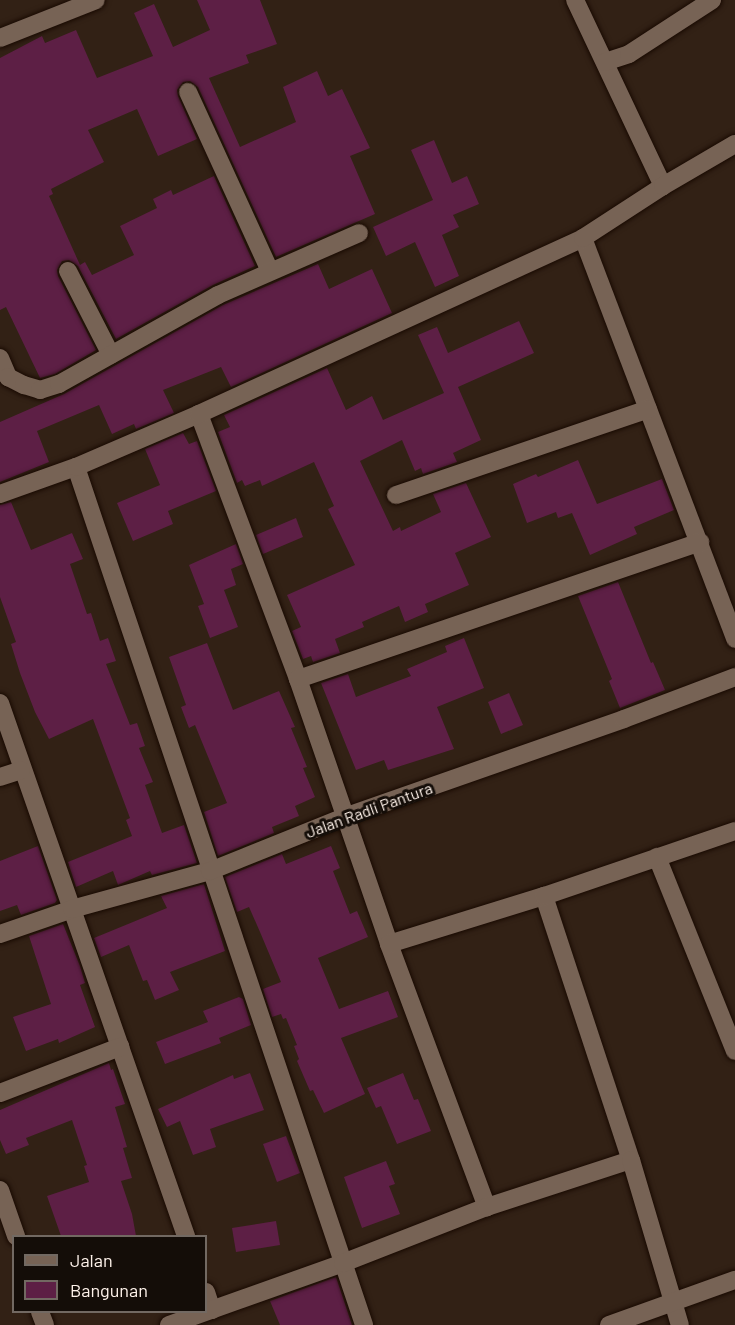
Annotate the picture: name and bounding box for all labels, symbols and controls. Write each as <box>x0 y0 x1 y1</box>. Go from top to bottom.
street label: Jalan Radli Pantura <box>303 778 435 842</box>
legend <box>12 1235 207 1313</box>
text: Jalan <box>70 1249 113 1271</box>
text: Bangunan <box>70 1279 148 1301</box>

